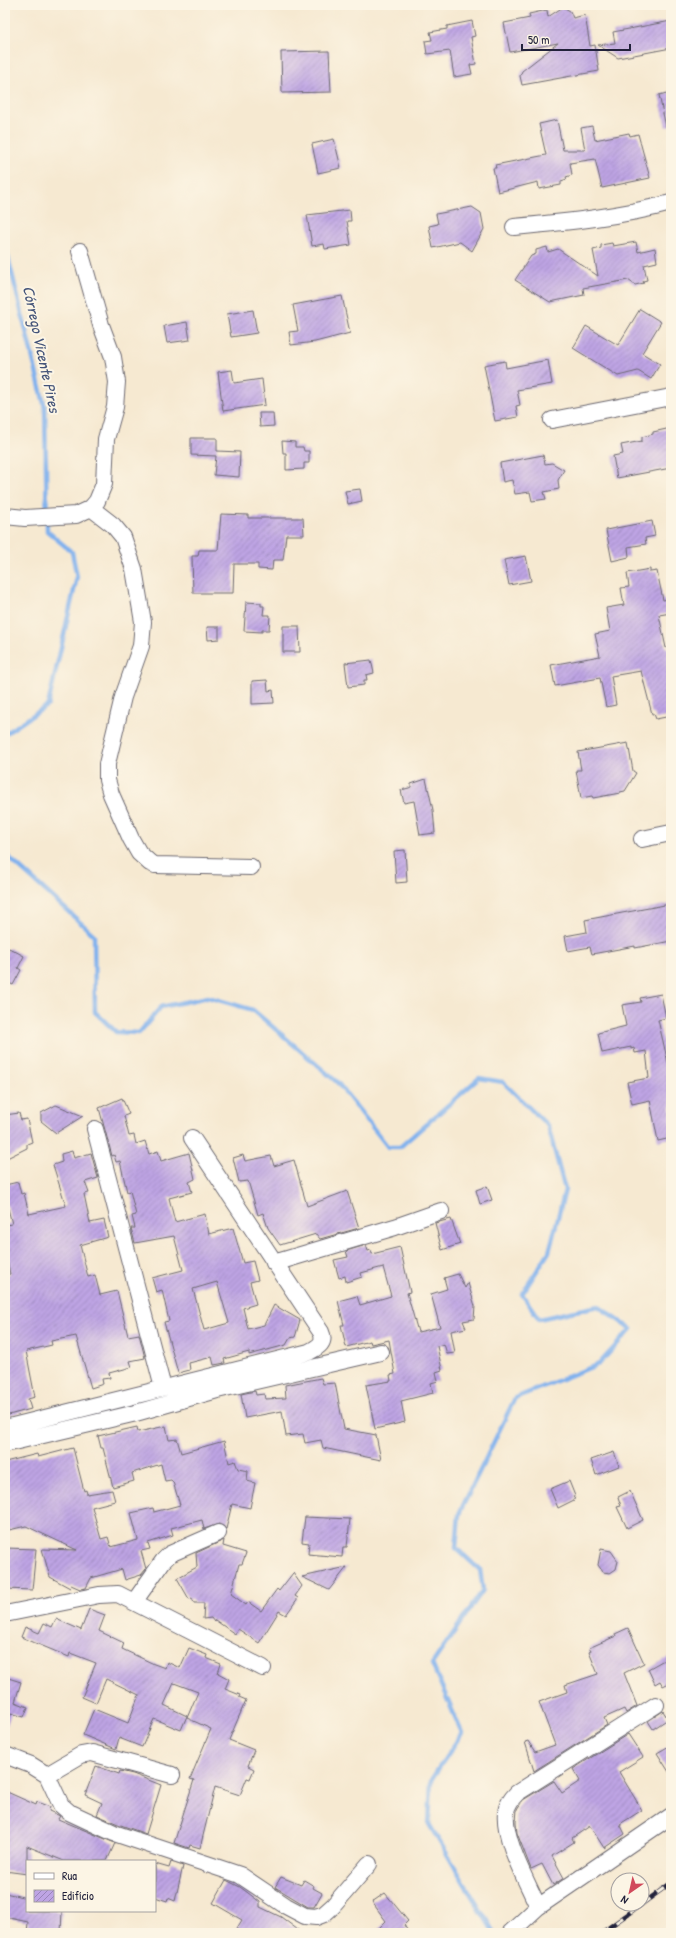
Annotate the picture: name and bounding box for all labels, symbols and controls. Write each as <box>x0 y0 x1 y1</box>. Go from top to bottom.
scale bar <box>522 26 630 52</box>
text: 50 m <box>528 31 549 48</box>
water label: Córrego Vicente Pires <box>18 284 67 416</box>
legend <box>26 1860 156 1912</box>
text: Rua <box>62 1867 77 1884</box>
north arrow <box>610 1872 650 1912</box>
text: Edifício <box>62 1887 94 1904</box>
text: N <box>618 1893 631 1908</box>

